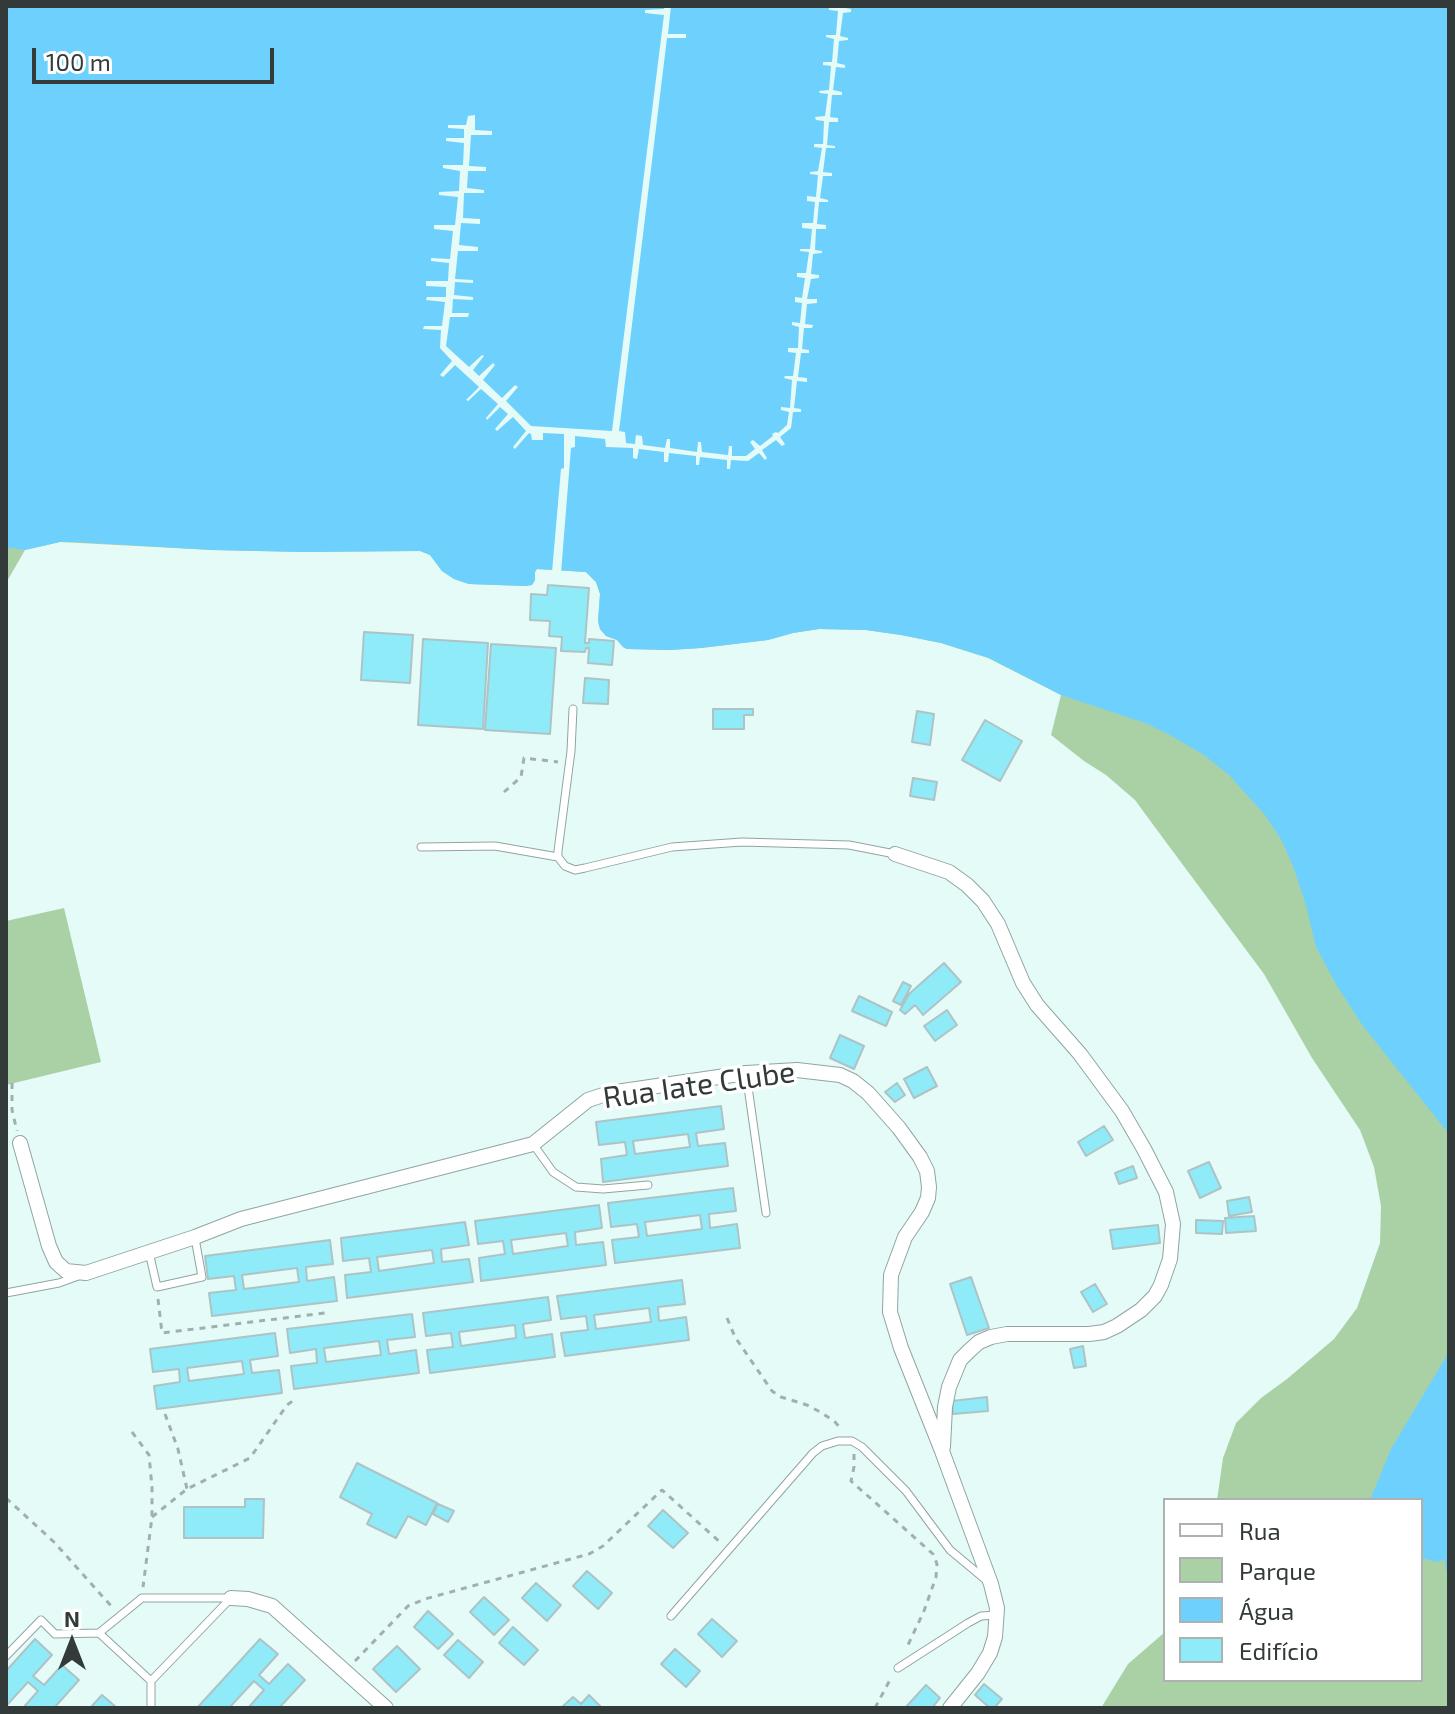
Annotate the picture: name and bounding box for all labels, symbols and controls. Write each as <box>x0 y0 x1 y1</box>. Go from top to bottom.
scale bar <box>36 32 278 82</box>
text: 100 m <box>46 47 111 76</box>
street label: Rua Iate Clube <box>601 1054 797 1116</box>
legend <box>1163 1498 1423 1682</box>
text: Rua <box>1239 1516 1281 1545</box>
text: Parque <box>1239 1556 1316 1585</box>
text: Água <box>1239 1596 1294 1625</box>
north arrow <box>32 1602 112 1682</box>
text: N <box>64 1605 80 1631</box>
text: Edifício <box>1239 1636 1319 1665</box>

